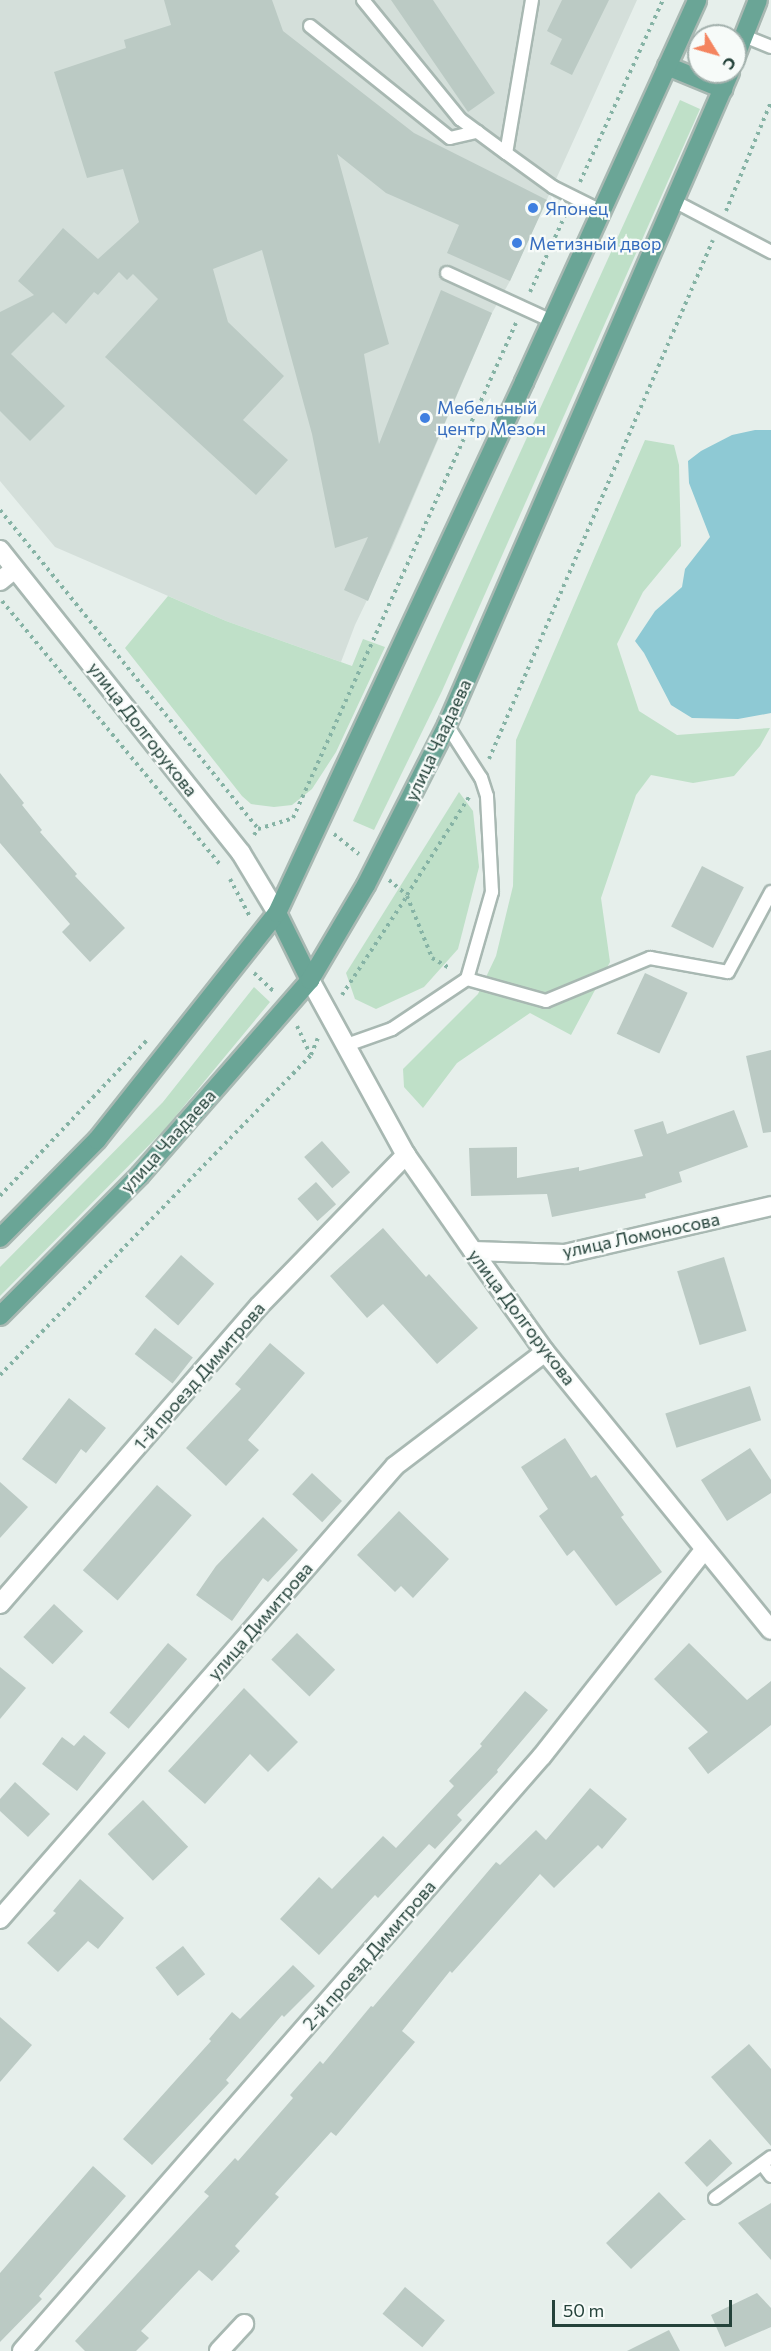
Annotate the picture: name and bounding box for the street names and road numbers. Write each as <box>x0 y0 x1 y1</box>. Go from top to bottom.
street label: улица Долгорукова <box>84 657 202 801</box>
street label: улица Чаадаева <box>400 676 476 804</box>
street label: улица Чаадаева <box>116 1085 220 1197</box>
street label: улица Ломоносова <box>561 1208 721 1262</box>
street label: улица Долгорукова <box>464 1245 580 1389</box>
street label: 1-й проезд Димитрова <box>129 1298 269 1454</box>
street label: улица Димитрова <box>203 1558 317 1684</box>
street label: 2-й проезд Димитрова <box>298 1876 440 2034</box>

